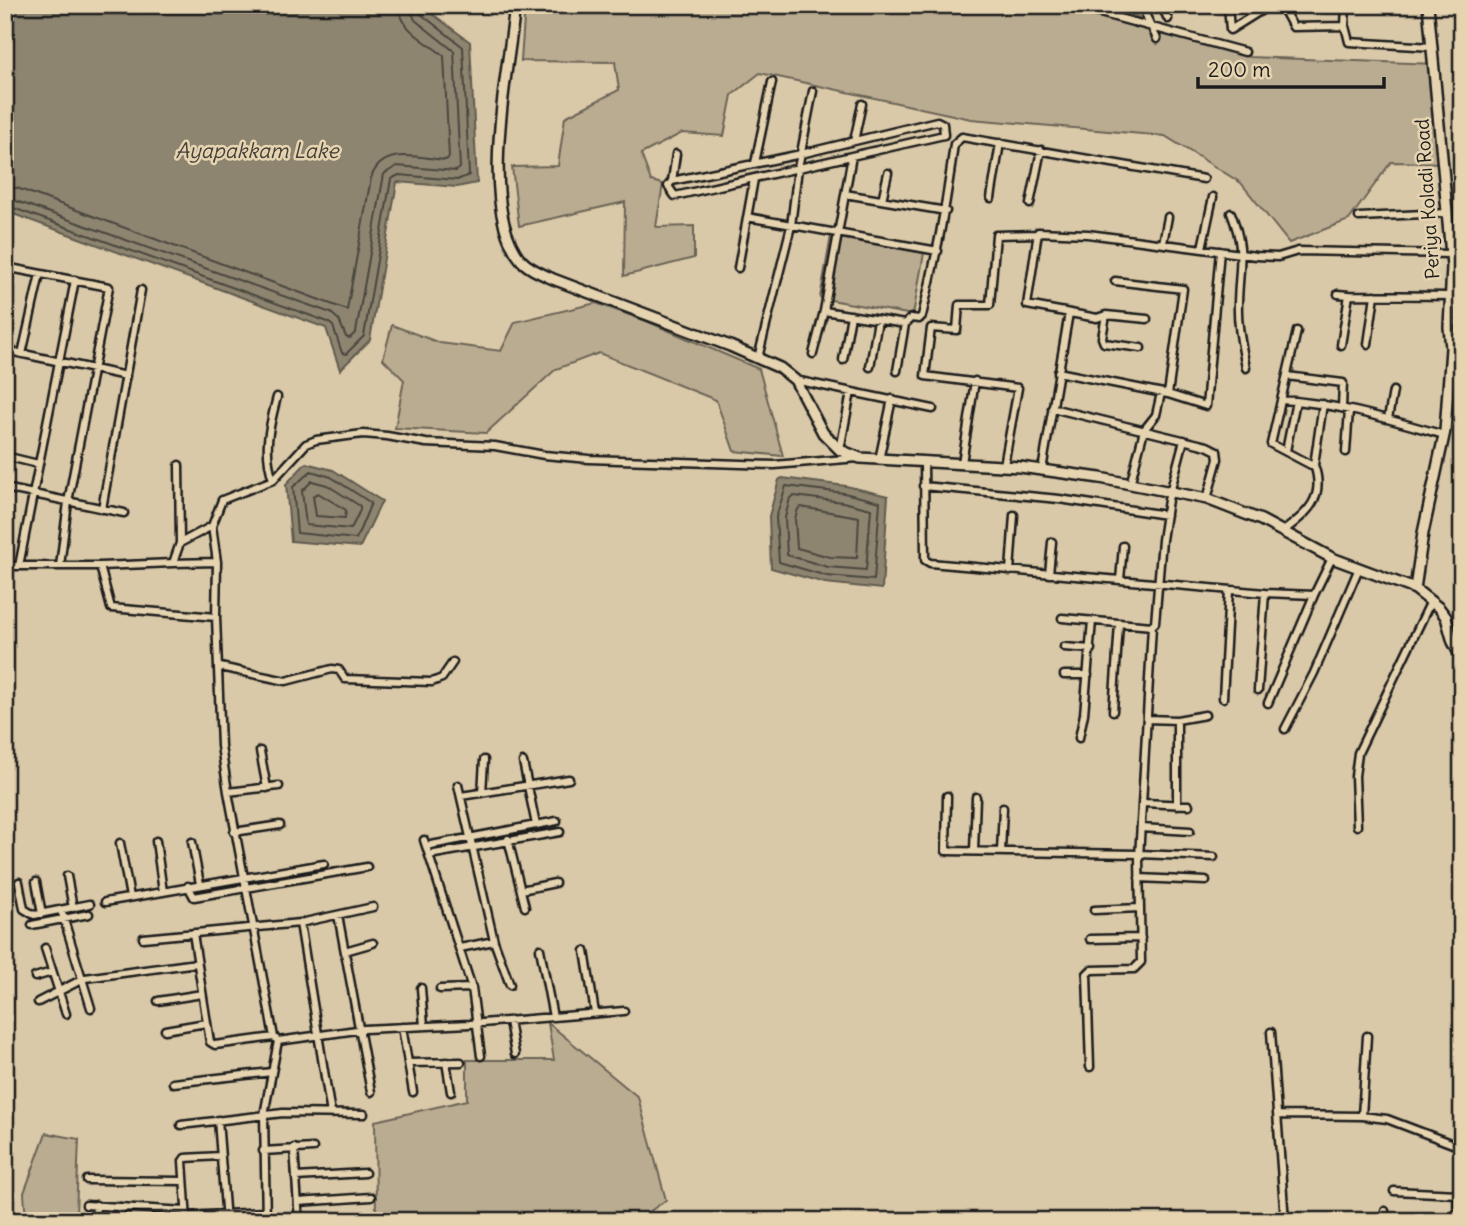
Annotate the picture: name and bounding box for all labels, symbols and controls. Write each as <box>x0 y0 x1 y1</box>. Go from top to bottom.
scale bar <box>1198 46 1383 90</box>
text: 200 m <box>1208 56 1271 83</box>
street label: Periya Koladi Road <box>1409 118 1445 280</box>
water label: Ayapakkam Lake <box>175 137 340 164</box>

